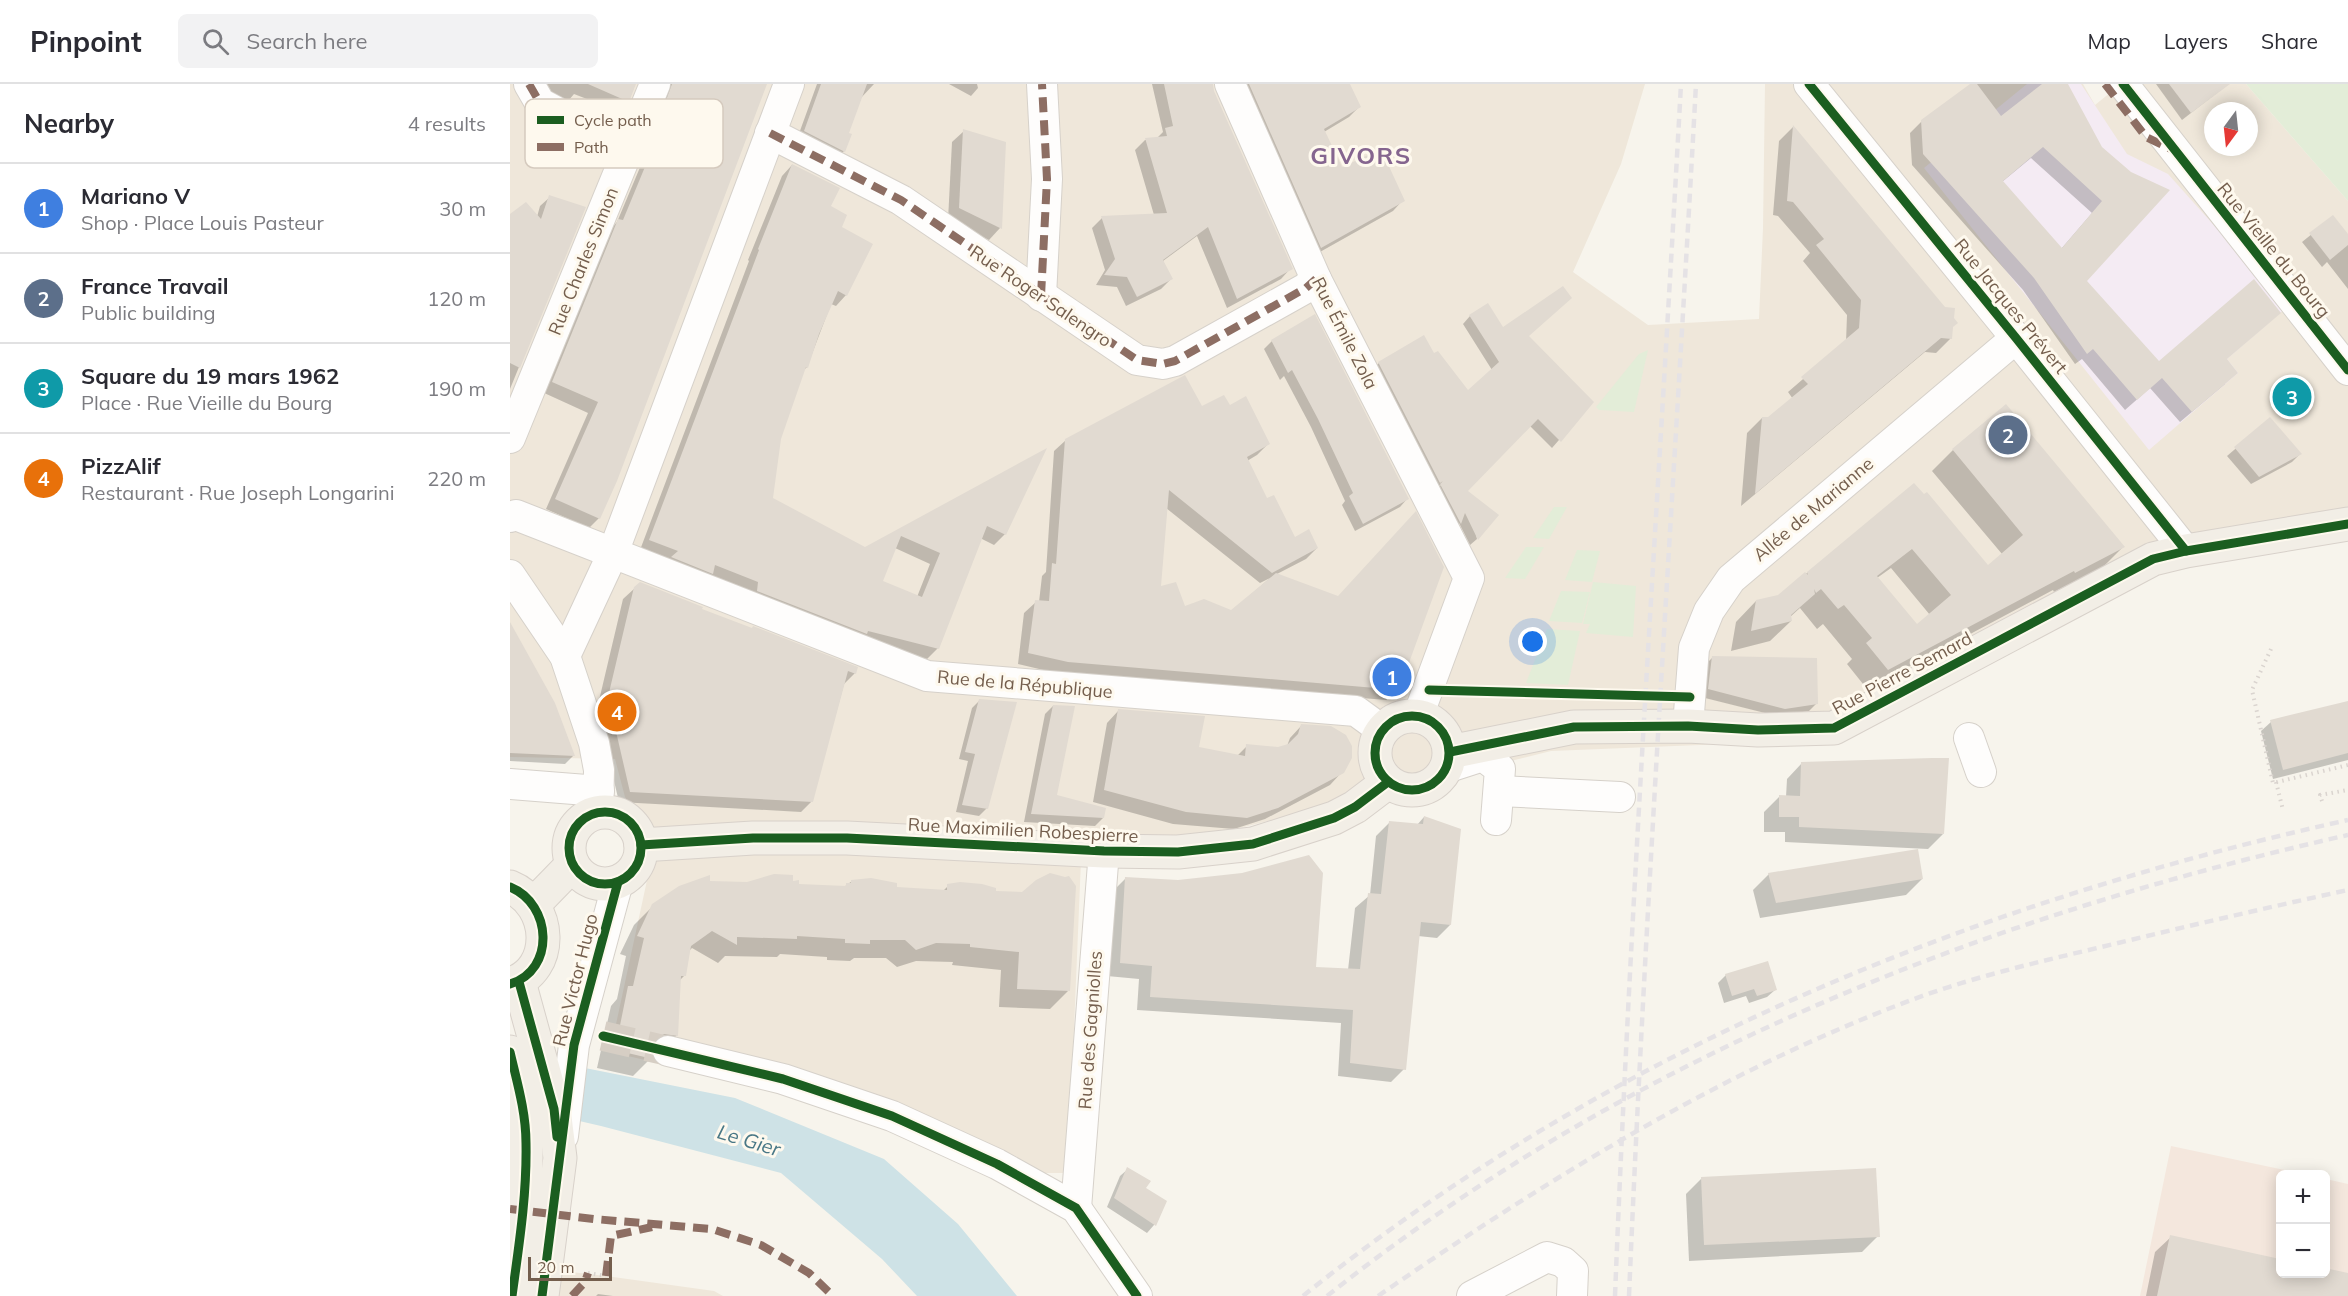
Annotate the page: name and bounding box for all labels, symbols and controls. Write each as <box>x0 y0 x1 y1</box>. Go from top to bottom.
search box <box>178 14 598 68</box>
text: Pinpoint <box>30 24 142 59</box>
icon: search <box>199 25 232 58</box>
text: Search here <box>247 27 368 55</box>
text: Map <box>2088 28 2131 54</box>
text: Layers <box>2164 28 2228 54</box>
text: Share <box>2261 28 2318 54</box>
legend <box>525 99 723 168</box>
north arrow <box>2204 102 2258 156</box>
text: Nearby <box>24 107 114 140</box>
text: Cycle path <box>574 110 652 130</box>
text: 4 results <box>408 111 486 136</box>
text: Path <box>574 137 609 157</box>
district label: GIVORS <box>1310 140 1412 170</box>
street label: Rue Vieille du Bourg <box>2212 178 2336 322</box>
text: Mariano V <box>81 182 190 210</box>
street label: Rue Charles Simon <box>543 184 623 338</box>
text: 1 <box>38 196 50 221</box>
text: 30 m <box>439 196 486 221</box>
text: Shop · Place Louis Pasteur <box>81 210 324 235</box>
street label: Rue Jacques Prévert <box>1949 234 2073 378</box>
street label: Rue Roger Salengro <box>966 240 1116 352</box>
text: France Travail <box>81 272 229 300</box>
street label: Rue Émile Zola <box>1307 273 1383 393</box>
text: 2 <box>38 286 50 311</box>
text: 120 m <box>427 286 486 311</box>
text: Public building <box>81 300 216 325</box>
text: Square du 19 mars 1962 <box>81 362 339 390</box>
pin: 3 <box>2272 374 2312 420</box>
text: 3 <box>38 376 50 401</box>
text: 190 m <box>427 376 486 401</box>
text: Place · Rue Vieille du Bourg <box>81 390 332 415</box>
pin: 2 <box>1988 412 2028 458</box>
text: PizzAlif <box>81 452 161 480</box>
street label: Allée de Marianne <box>1748 452 1878 566</box>
text: 4 <box>38 466 50 491</box>
text: 220 m <box>427 466 486 491</box>
text: Restaurant · Rue Joseph Longarini <box>81 480 395 505</box>
street label: Rue Pierre Semard <box>1828 626 1976 720</box>
your location <box>1518 627 1547 656</box>
pin: 1 <box>1372 654 1412 700</box>
street label: Rue de la République <box>936 665 1114 703</box>
pin: 4 <box>598 690 636 734</box>
street label: Rue Maximilien Robespierre <box>907 812 1139 848</box>
street label: Rue Victor Hugo <box>547 911 603 1049</box>
street label: Rue des Gagniolles <box>1073 950 1107 1110</box>
water label: Le Gier <box>715 1119 784 1162</box>
map controls <box>2276 1170 2330 1278</box>
button: + <box>2276 1170 2330 1224</box>
button: − <box>2276 1224 2330 1278</box>
scale bar <box>528 1254 612 1282</box>
text: 20 m <box>537 1257 574 1277</box>

